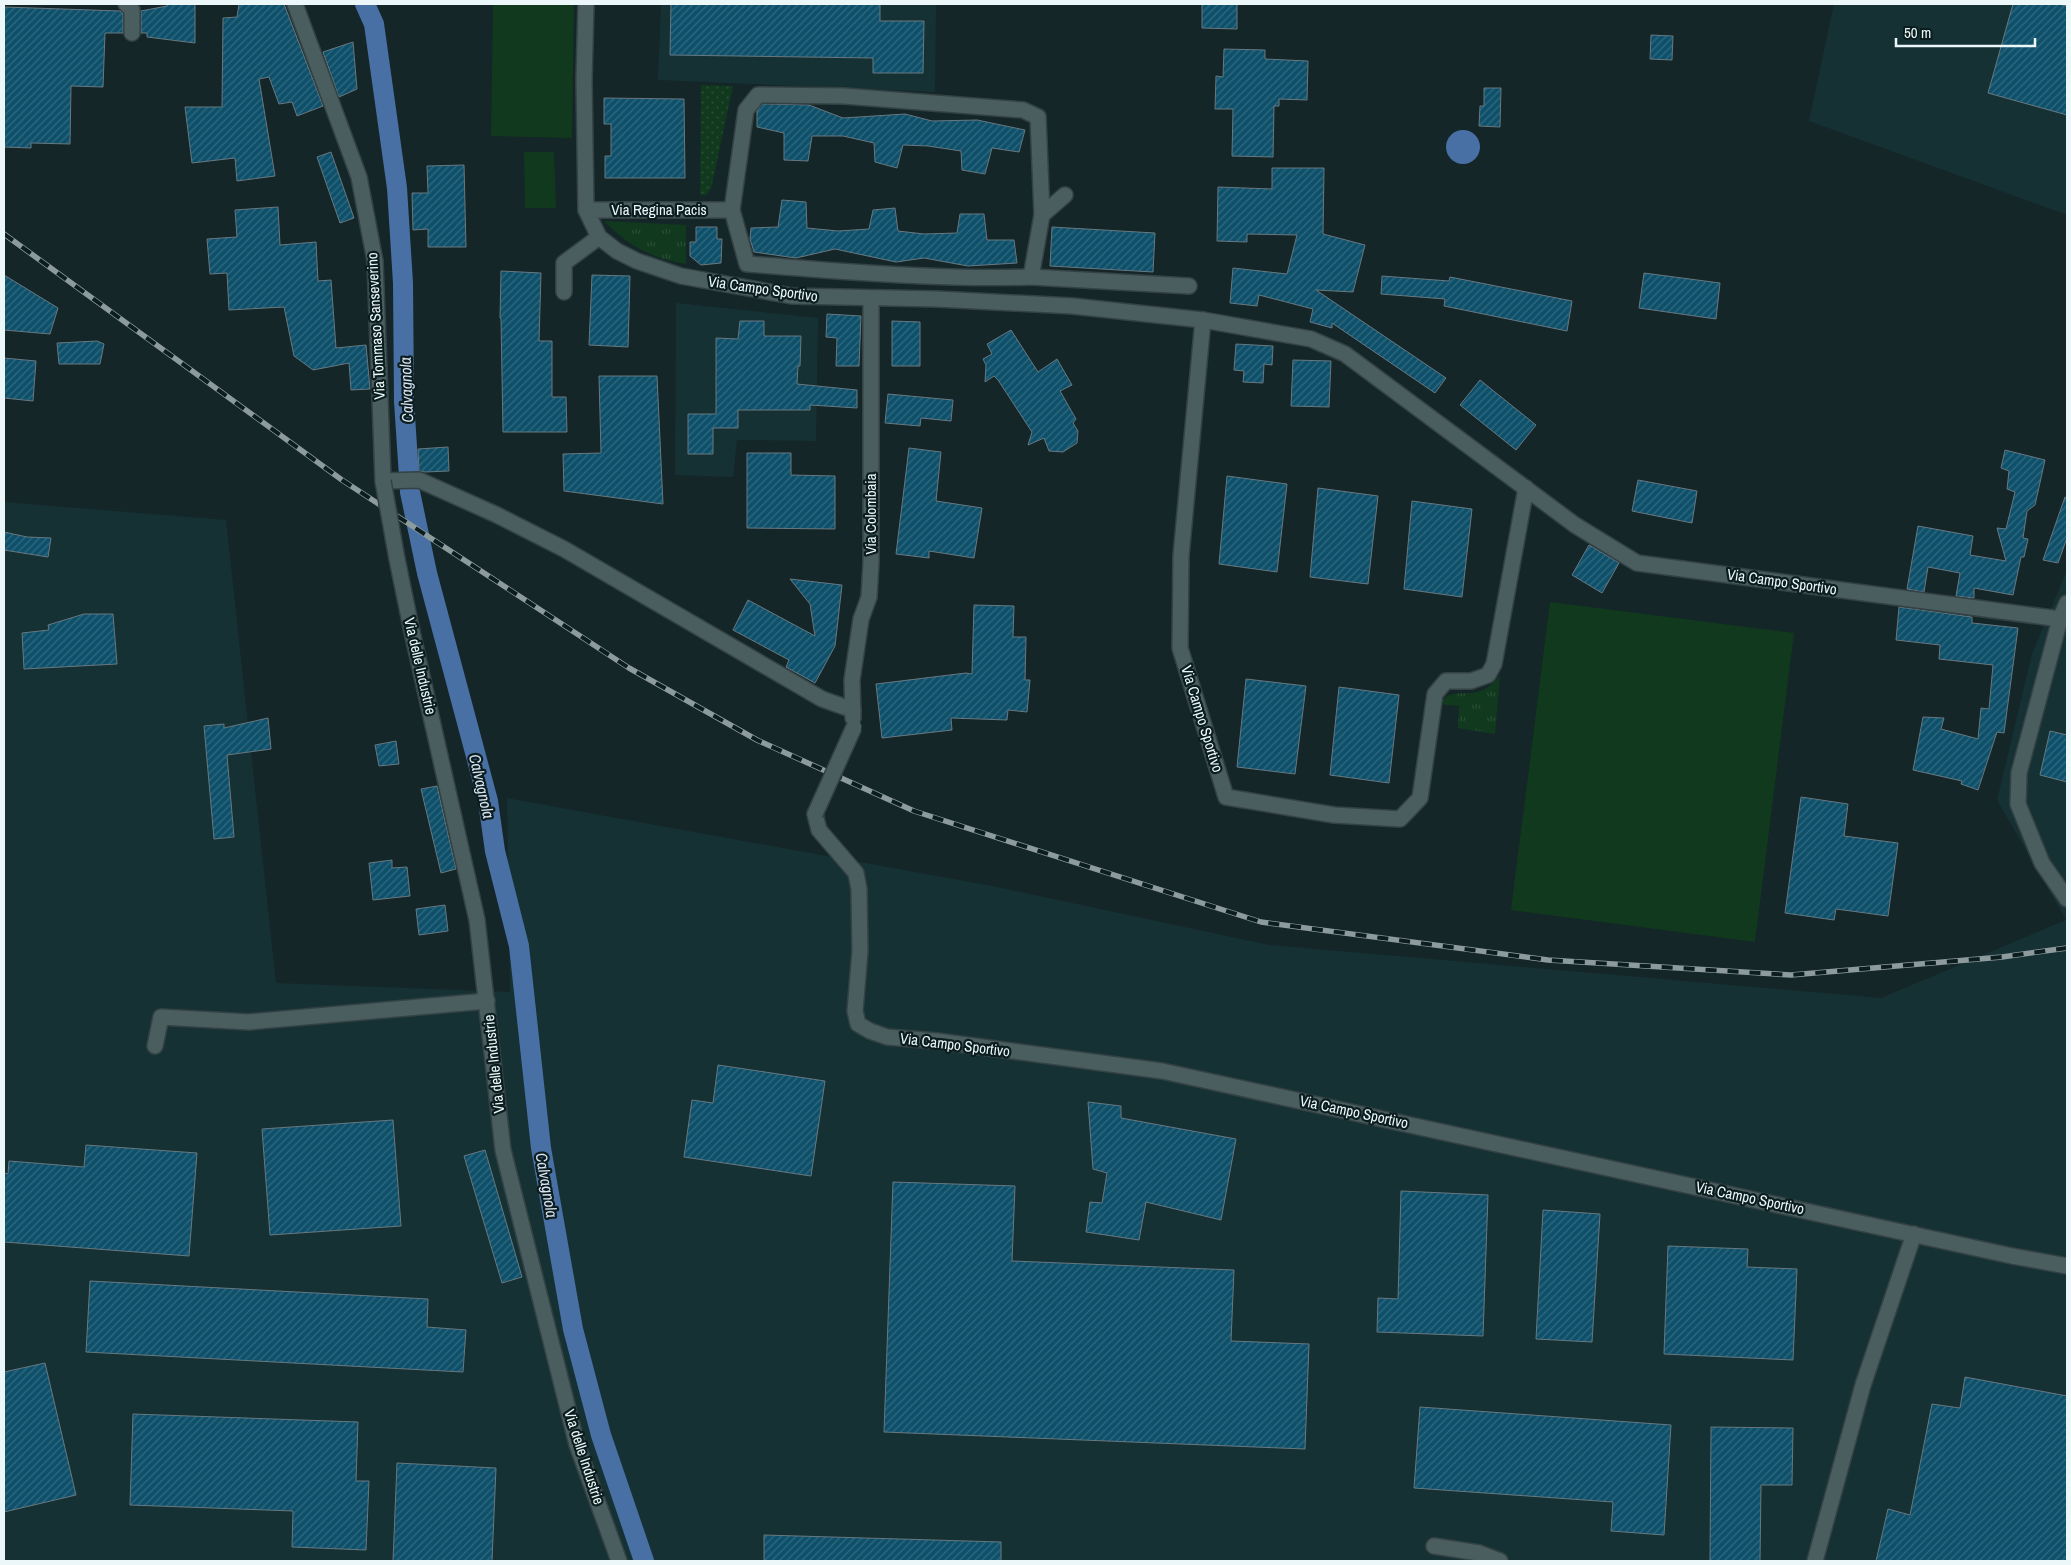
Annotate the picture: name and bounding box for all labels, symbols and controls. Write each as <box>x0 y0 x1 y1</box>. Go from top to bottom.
scale bar <box>1896 15 2035 47</box>
text: 50 m <box>1904 22 1931 43</box>
street label: Via Regina Pacis <box>611 199 707 220</box>
street label: Via Tommaso Sanseverino <box>361 252 390 400</box>
street label: Via Campo Sportivo <box>707 270 819 307</box>
water label: Calvagnola <box>394 357 418 423</box>
street label: Via Colombaia <box>860 473 881 555</box>
street label: Via Campo Sportivo <box>1726 563 1838 600</box>
street label: Via delle Industrie <box>399 615 442 717</box>
street label: Via Campo Sportivo <box>1176 663 1229 775</box>
water label: Calvagnola <box>464 752 500 820</box>
street label: Via delle Industrie <box>478 1014 509 1114</box>
street label: Via Campo Sportivo <box>899 1027 1011 1062</box>
street label: Via Campo Sportivo <box>1298 1090 1411 1133</box>
water label: Calvagnola <box>530 1151 564 1219</box>
street label: Via Campo Sportivo <box>1694 1176 1807 1219</box>
street label: Via delle Industrie <box>559 1407 610 1507</box>

